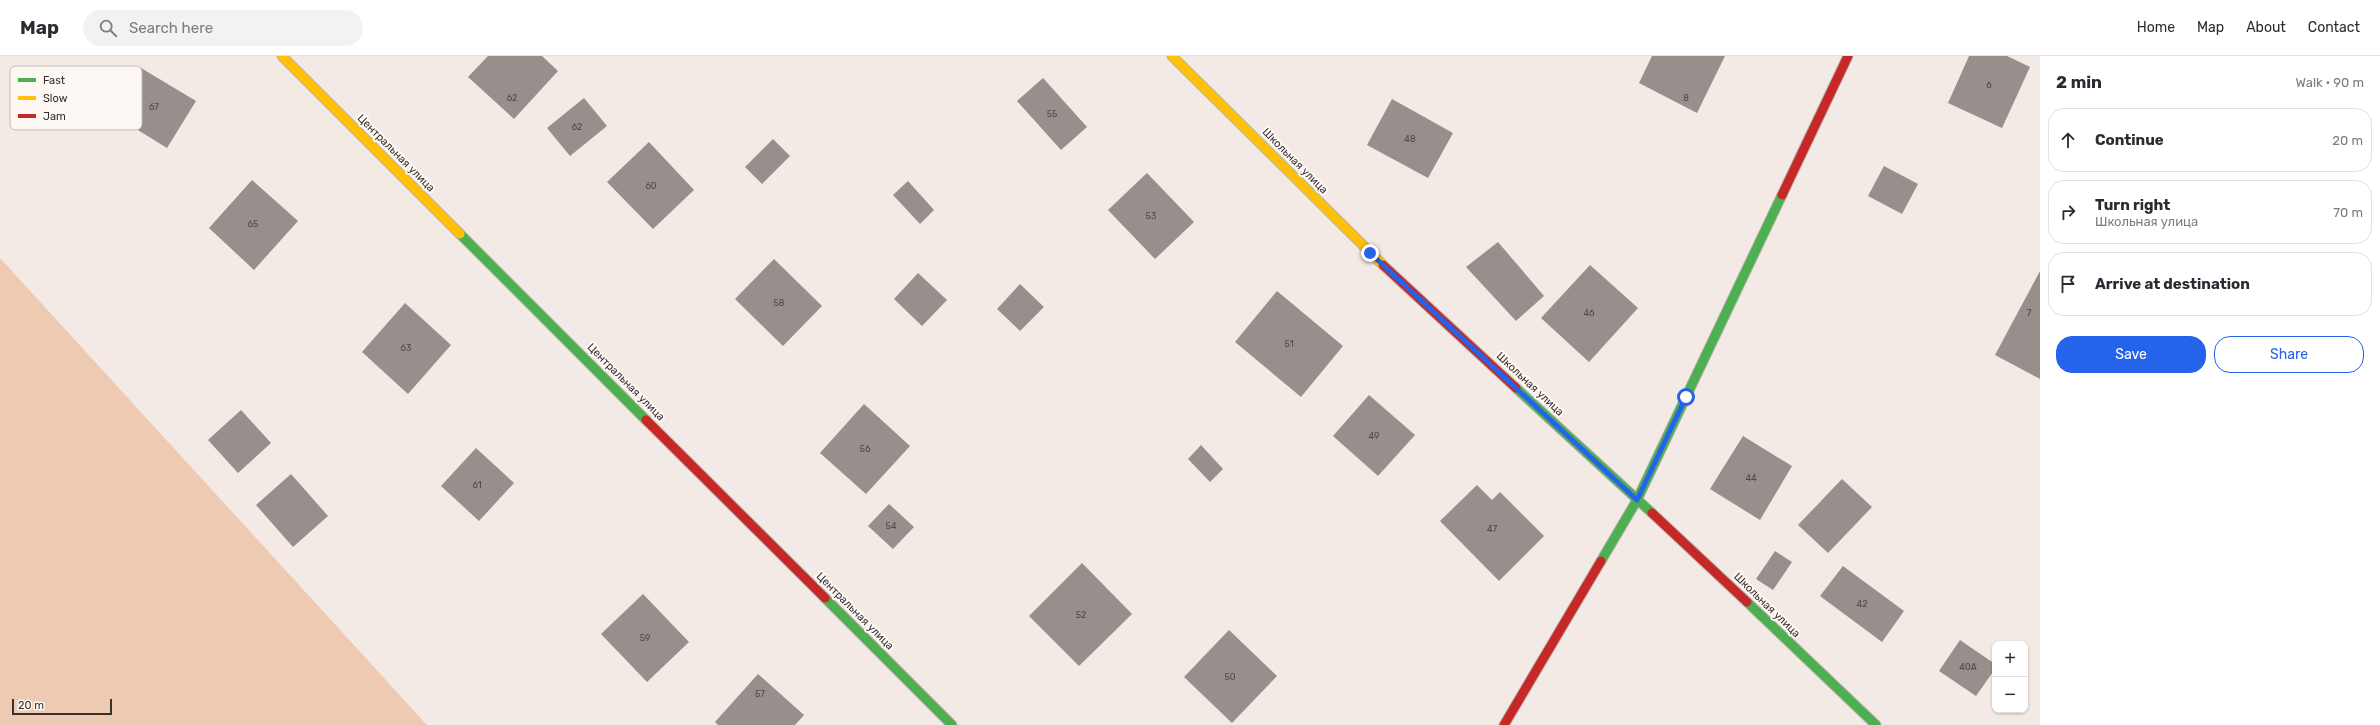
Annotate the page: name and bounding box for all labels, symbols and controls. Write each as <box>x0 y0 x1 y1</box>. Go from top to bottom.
search box <box>83 10 363 46</box>
text: Map <box>20 16 59 39</box>
icon: search <box>97 17 119 39</box>
text: Search here <box>129 19 213 37</box>
text: Home <box>2137 19 2175 36</box>
text: Map <box>2197 19 2224 36</box>
text: About <box>2246 19 2286 36</box>
text: Contact <box>2308 19 2360 36</box>
legend <box>10 66 142 130</box>
text: 2 min <box>2056 72 2102 92</box>
text: Fast <box>43 74 66 87</box>
text: Walk · 90 m <box>2296 75 2364 90</box>
house number: 6 <box>1986 80 1992 90</box>
text: Slow <box>43 92 68 105</box>
house number: 62 <box>507 93 517 103</box>
house number: 8 <box>1683 93 1689 103</box>
house number: 67 <box>149 102 159 112</box>
house number: 55 <box>1047 109 1057 119</box>
text: Jam <box>43 110 66 123</box>
street label: Центральная улица <box>355 112 437 194</box>
house number: 62 <box>572 122 582 132</box>
street label: Школьная улица <box>1260 126 1330 196</box>
icon: ahead <box>2057 129 2079 151</box>
text: Continue <box>2095 131 2164 149</box>
text: 20 m <box>2332 133 2363 148</box>
house number: 48 <box>1404 134 1416 144</box>
house number: 60 <box>645 181 657 191</box>
text: Turn right <box>2095 196 2170 214</box>
icon: right <box>2057 201 2079 223</box>
text: 70 m <box>2333 205 2363 220</box>
house number: 53 <box>1146 211 1156 221</box>
text: Школьная улица <box>2095 214 2198 229</box>
house number: 65 <box>248 219 258 229</box>
route end <box>1361 244 1379 262</box>
icon: arrive <box>2057 273 2079 295</box>
text: Arrive at destination <box>2095 275 2250 293</box>
house number: 58 <box>773 298 785 308</box>
house number: 46 <box>1583 308 1595 318</box>
house number: 7 <box>2027 308 2032 318</box>
button: Save <box>2056 336 2206 373</box>
button: Share <box>2214 336 2364 373</box>
house number: 51 <box>1284 339 1294 349</box>
street label: Центральная улица <box>585 341 667 423</box>
house number: 63 <box>401 343 411 353</box>
street label: Школьная улица <box>1494 349 1566 419</box>
route start <box>1677 388 1695 406</box>
house number: 49 <box>1369 431 1379 441</box>
house number: 56 <box>860 444 871 454</box>
house number: 44 <box>1745 473 1757 483</box>
house number: 61 <box>472 480 482 490</box>
house number: 54 <box>886 521 897 531</box>
house number: 47 <box>1487 524 1497 534</box>
street label: Центральная улица <box>814 570 896 652</box>
street label: Школьная улица <box>1731 570 1803 640</box>
house number: 42 <box>1857 599 1867 609</box>
house number: 52 <box>1076 610 1086 620</box>
house number: 59 <box>640 633 650 643</box>
map controls <box>1992 641 2028 713</box>
button: + <box>1992 641 2028 677</box>
house number: 40А <box>1959 662 1977 672</box>
house number: 50 <box>1224 672 1236 682</box>
button: − <box>1992 677 2028 713</box>
house number: 57 <box>755 689 765 699</box>
scale bar <box>12 697 112 716</box>
text: 20 m <box>18 699 44 712</box>

